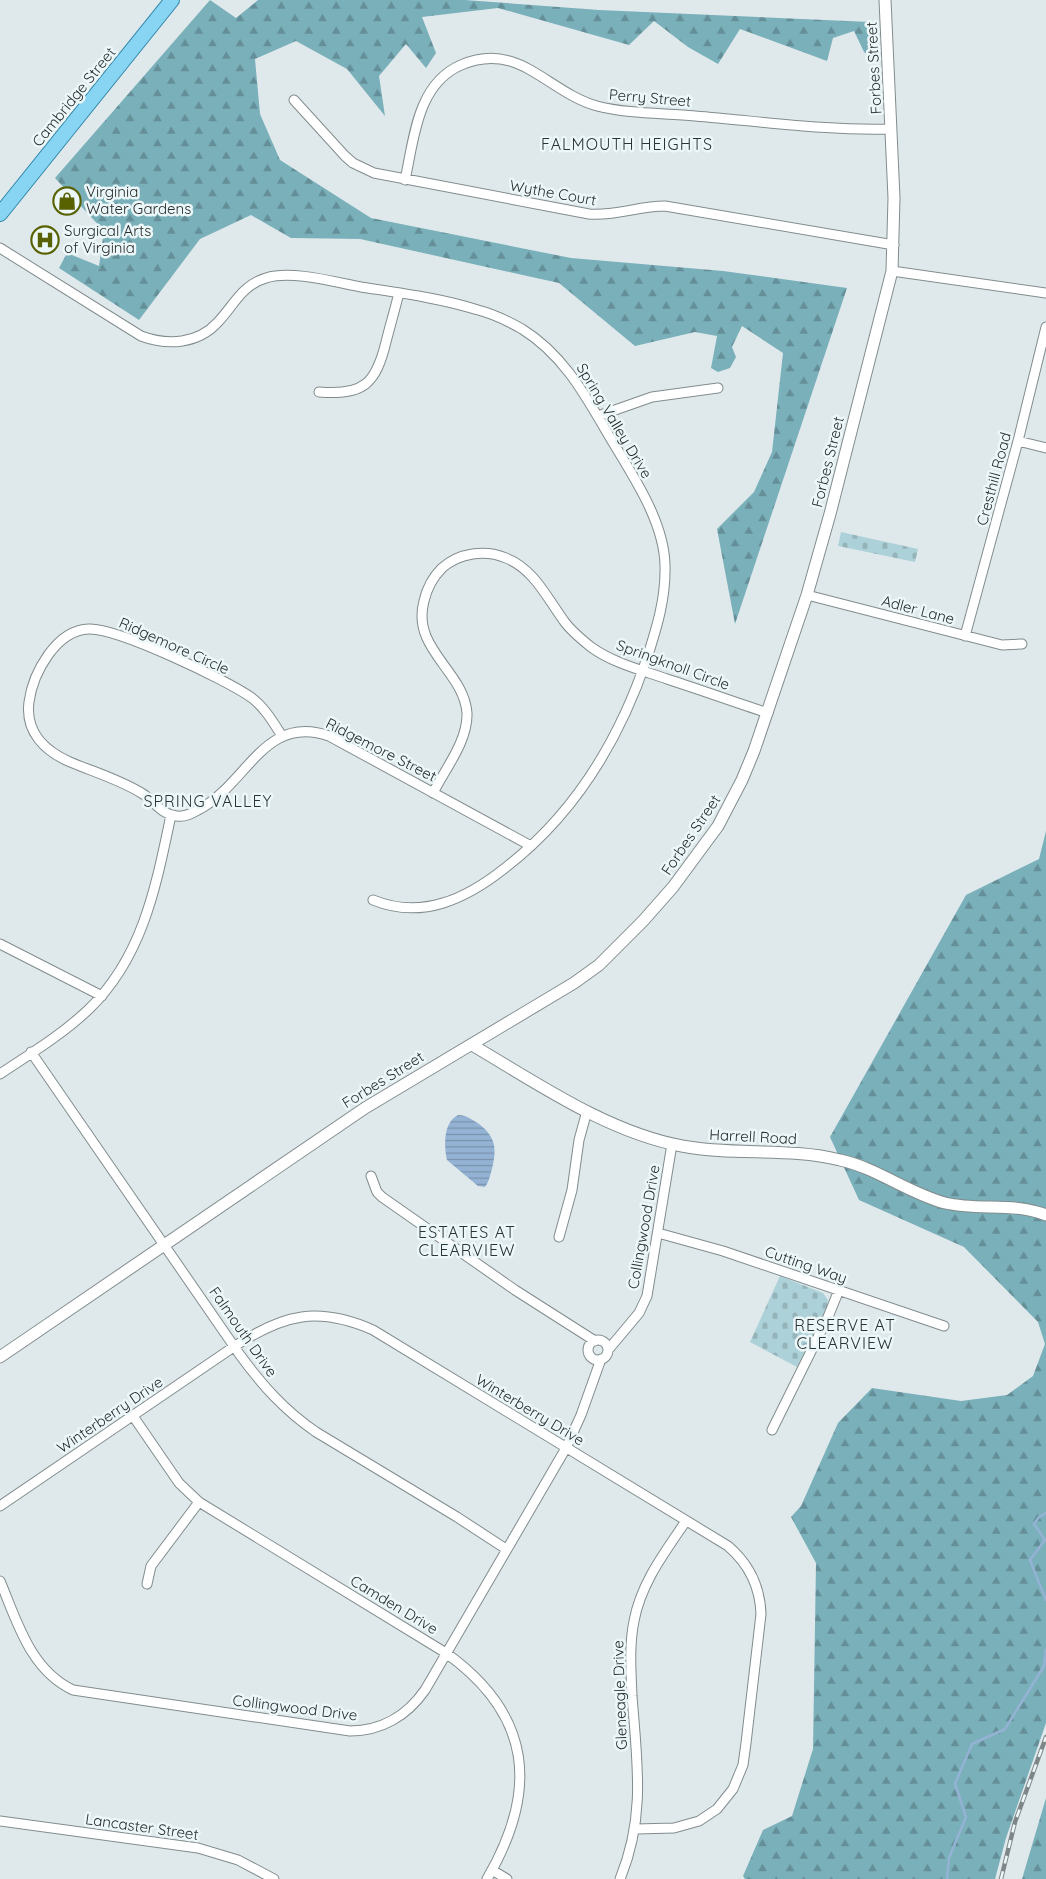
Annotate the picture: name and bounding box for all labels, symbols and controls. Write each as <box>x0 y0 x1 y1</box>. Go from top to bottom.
street label: Forbes Street <box>862 21 885 115</box>
street label: Cambridge Street <box>28 43 119 150</box>
street label: Perry Street <box>608 84 692 111</box>
district label: FALMOUTH HEIGHTS <box>541 134 713 154</box>
street label: Wythe Court <box>508 176 598 209</box>
place label: Virginia Water Gardens <box>86 182 191 218</box>
shop icon: Virginia Water Gardens <box>52 186 82 216</box>
place label: Surgical Arts of Virginia <box>64 221 151 257</box>
hospital icon: Surgical Arts of Virginia <box>30 225 60 255</box>
street label: Spring Valley Drive <box>572 360 656 482</box>
street label: Forbes Street <box>807 415 848 509</box>
street label: Cresthill Road <box>972 430 1015 528</box>
street label: Adler Lane <box>880 591 957 628</box>
street label: Ridgemore Circle <box>116 613 232 678</box>
street label: Springknoll Circle <box>614 635 732 694</box>
street label: Ridgemore Street <box>323 713 440 786</box>
district label: SPRING VALLEY <box>144 791 272 811</box>
street label: Forbes Street <box>657 791 724 878</box>
street label: Forbes Street <box>338 1047 427 1112</box>
street label: Harrell Road <box>709 1125 797 1148</box>
street label: Collingwood Drive <box>623 1163 664 1290</box>
district label: ESTATES AT CLEARVIEW <box>418 1222 516 1260</box>
street label: Cutting Way <box>763 1242 850 1287</box>
street label: Falmouth Drive <box>205 1283 282 1381</box>
district label: RESERVE AT CLEARVIEW <box>794 1315 896 1353</box>
street label: Winterberry Drive <box>472 1370 588 1450</box>
street label: Winterberry Drive <box>53 1372 166 1457</box>
street label: Camden Drive <box>347 1571 442 1638</box>
street label: Gleneagle Drive <box>608 1640 631 1750</box>
street label: Collingwood Drive <box>232 1690 359 1725</box>
street label: Lancaster Street <box>84 1809 200 1844</box>

